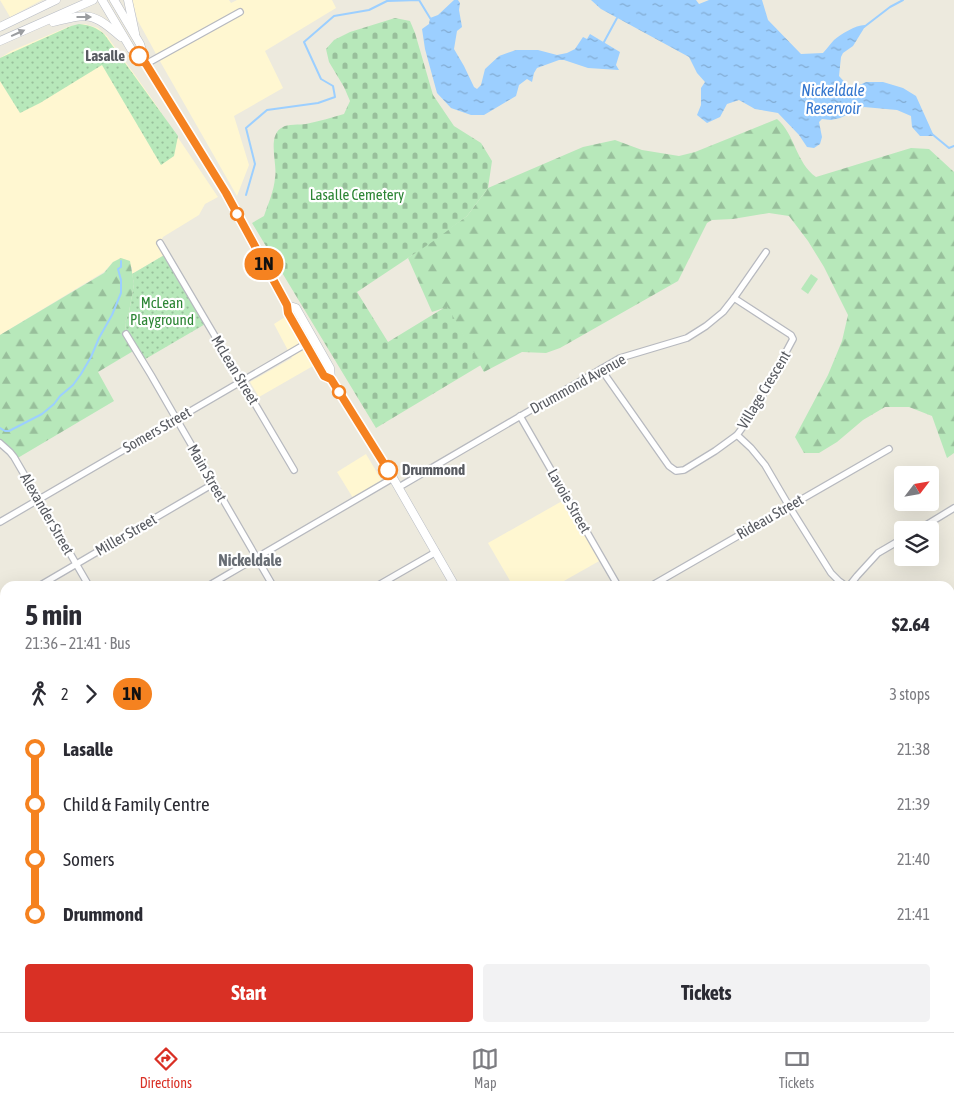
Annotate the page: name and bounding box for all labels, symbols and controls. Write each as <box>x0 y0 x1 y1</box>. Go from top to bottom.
one-way arrow <box>76 12 92 20</box>
one-way arrow <box>11 29 25 37</box>
marker: Lasalle <box>129 46 149 66</box>
place label: Lasalle <box>85 47 125 64</box>
water label: Nickeldale Reservoir <box>801 81 865 117</box>
park label: Lasalle Cemetery <box>310 186 404 203</box>
unlabelled marker <box>230 207 244 221</box>
line badge: 1N <box>242 248 286 280</box>
text: 1N <box>254 253 274 274</box>
park label: McLean Playground <box>130 294 194 328</box>
street label: McLean Street <box>208 332 263 407</box>
street label: Village Crescent <box>734 348 794 432</box>
street label: Drummond Avenue <box>527 350 629 417</box>
unlabelled marker <box>332 385 346 399</box>
street label: Somers Street <box>120 403 194 456</box>
street label: Main Street <box>184 441 230 504</box>
marker: Drummond <box>378 460 398 480</box>
place label: Drummond <box>402 461 465 478</box>
street label: Lavoie Street <box>544 466 595 536</box>
north arrow <box>894 466 939 511</box>
map controls <box>894 466 939 566</box>
street label: Alexander Street <box>17 470 78 558</box>
street label: Rideau Street <box>733 491 806 542</box>
street label: Miller Street <box>92 510 159 559</box>
button: layers <box>894 521 939 566</box>
district label: Nickeldale <box>218 551 282 569</box>
text: 5 min <box>25 599 82 631</box>
text: $2.64 <box>892 613 930 635</box>
text: 21:36 – 21:41 · Bus <box>25 634 130 652</box>
icon: walk <box>25 680 53 708</box>
icon: forward <box>77 680 105 708</box>
text: 1N <box>123 683 142 704</box>
text: 2 <box>61 685 69 703</box>
text: 3 stops <box>889 685 930 703</box>
text: Lasalle <box>63 738 113 760</box>
text: 21:38 <box>897 740 930 758</box>
text: Child & Family Centre <box>63 793 210 815</box>
text: 21:39 <box>897 795 930 813</box>
text: Somers <box>63 848 115 870</box>
text: 21:40 <box>897 850 930 868</box>
text: Drummond <box>63 903 143 925</box>
text: 21:41 <box>897 905 930 923</box>
button: Start <box>25 964 473 1022</box>
button: Tickets <box>483 964 930 1022</box>
tab: Directions <box>140 1045 192 1091</box>
tab: Map <box>471 1045 499 1091</box>
tab: Tickets <box>779 1045 814 1091</box>

